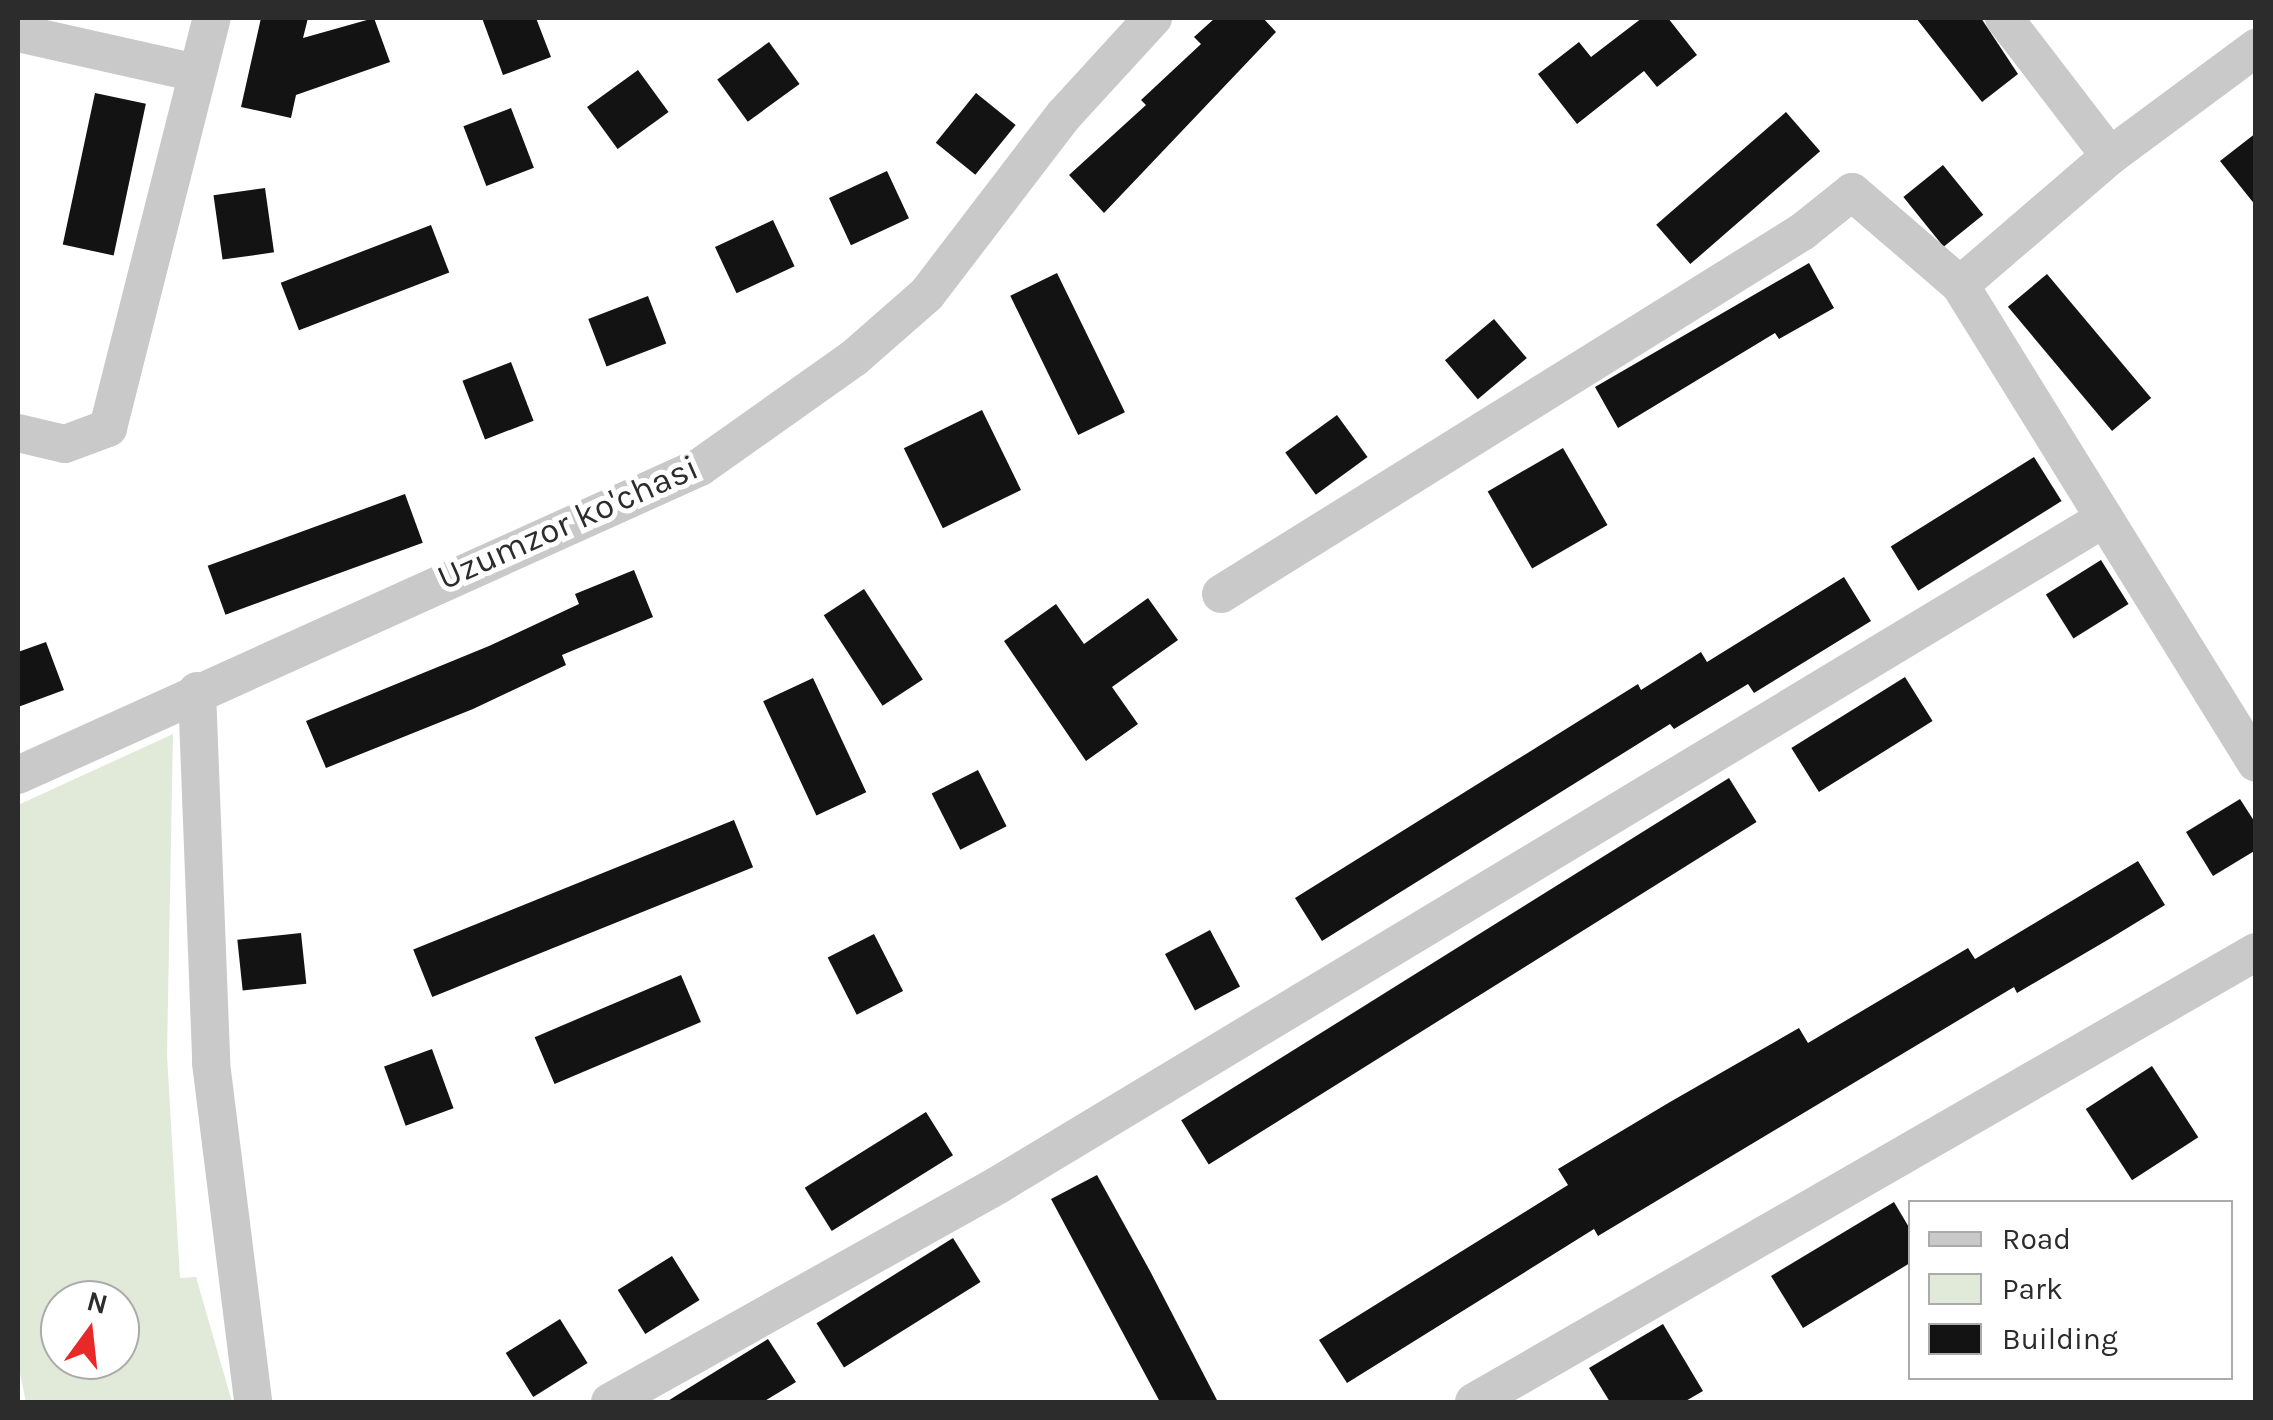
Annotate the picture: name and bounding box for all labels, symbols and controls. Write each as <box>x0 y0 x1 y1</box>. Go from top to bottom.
street label: Uzumzor ko'chasi <box>431 447 705 599</box>
legend <box>1908 1200 2233 1380</box>
text: Road <box>2002 1221 2071 1257</box>
text: Park <box>2002 1271 2063 1307</box>
north arrow <box>40 1280 140 1380</box>
text: N <box>83 1284 111 1321</box>
text: Building <box>2002 1321 2118 1357</box>

